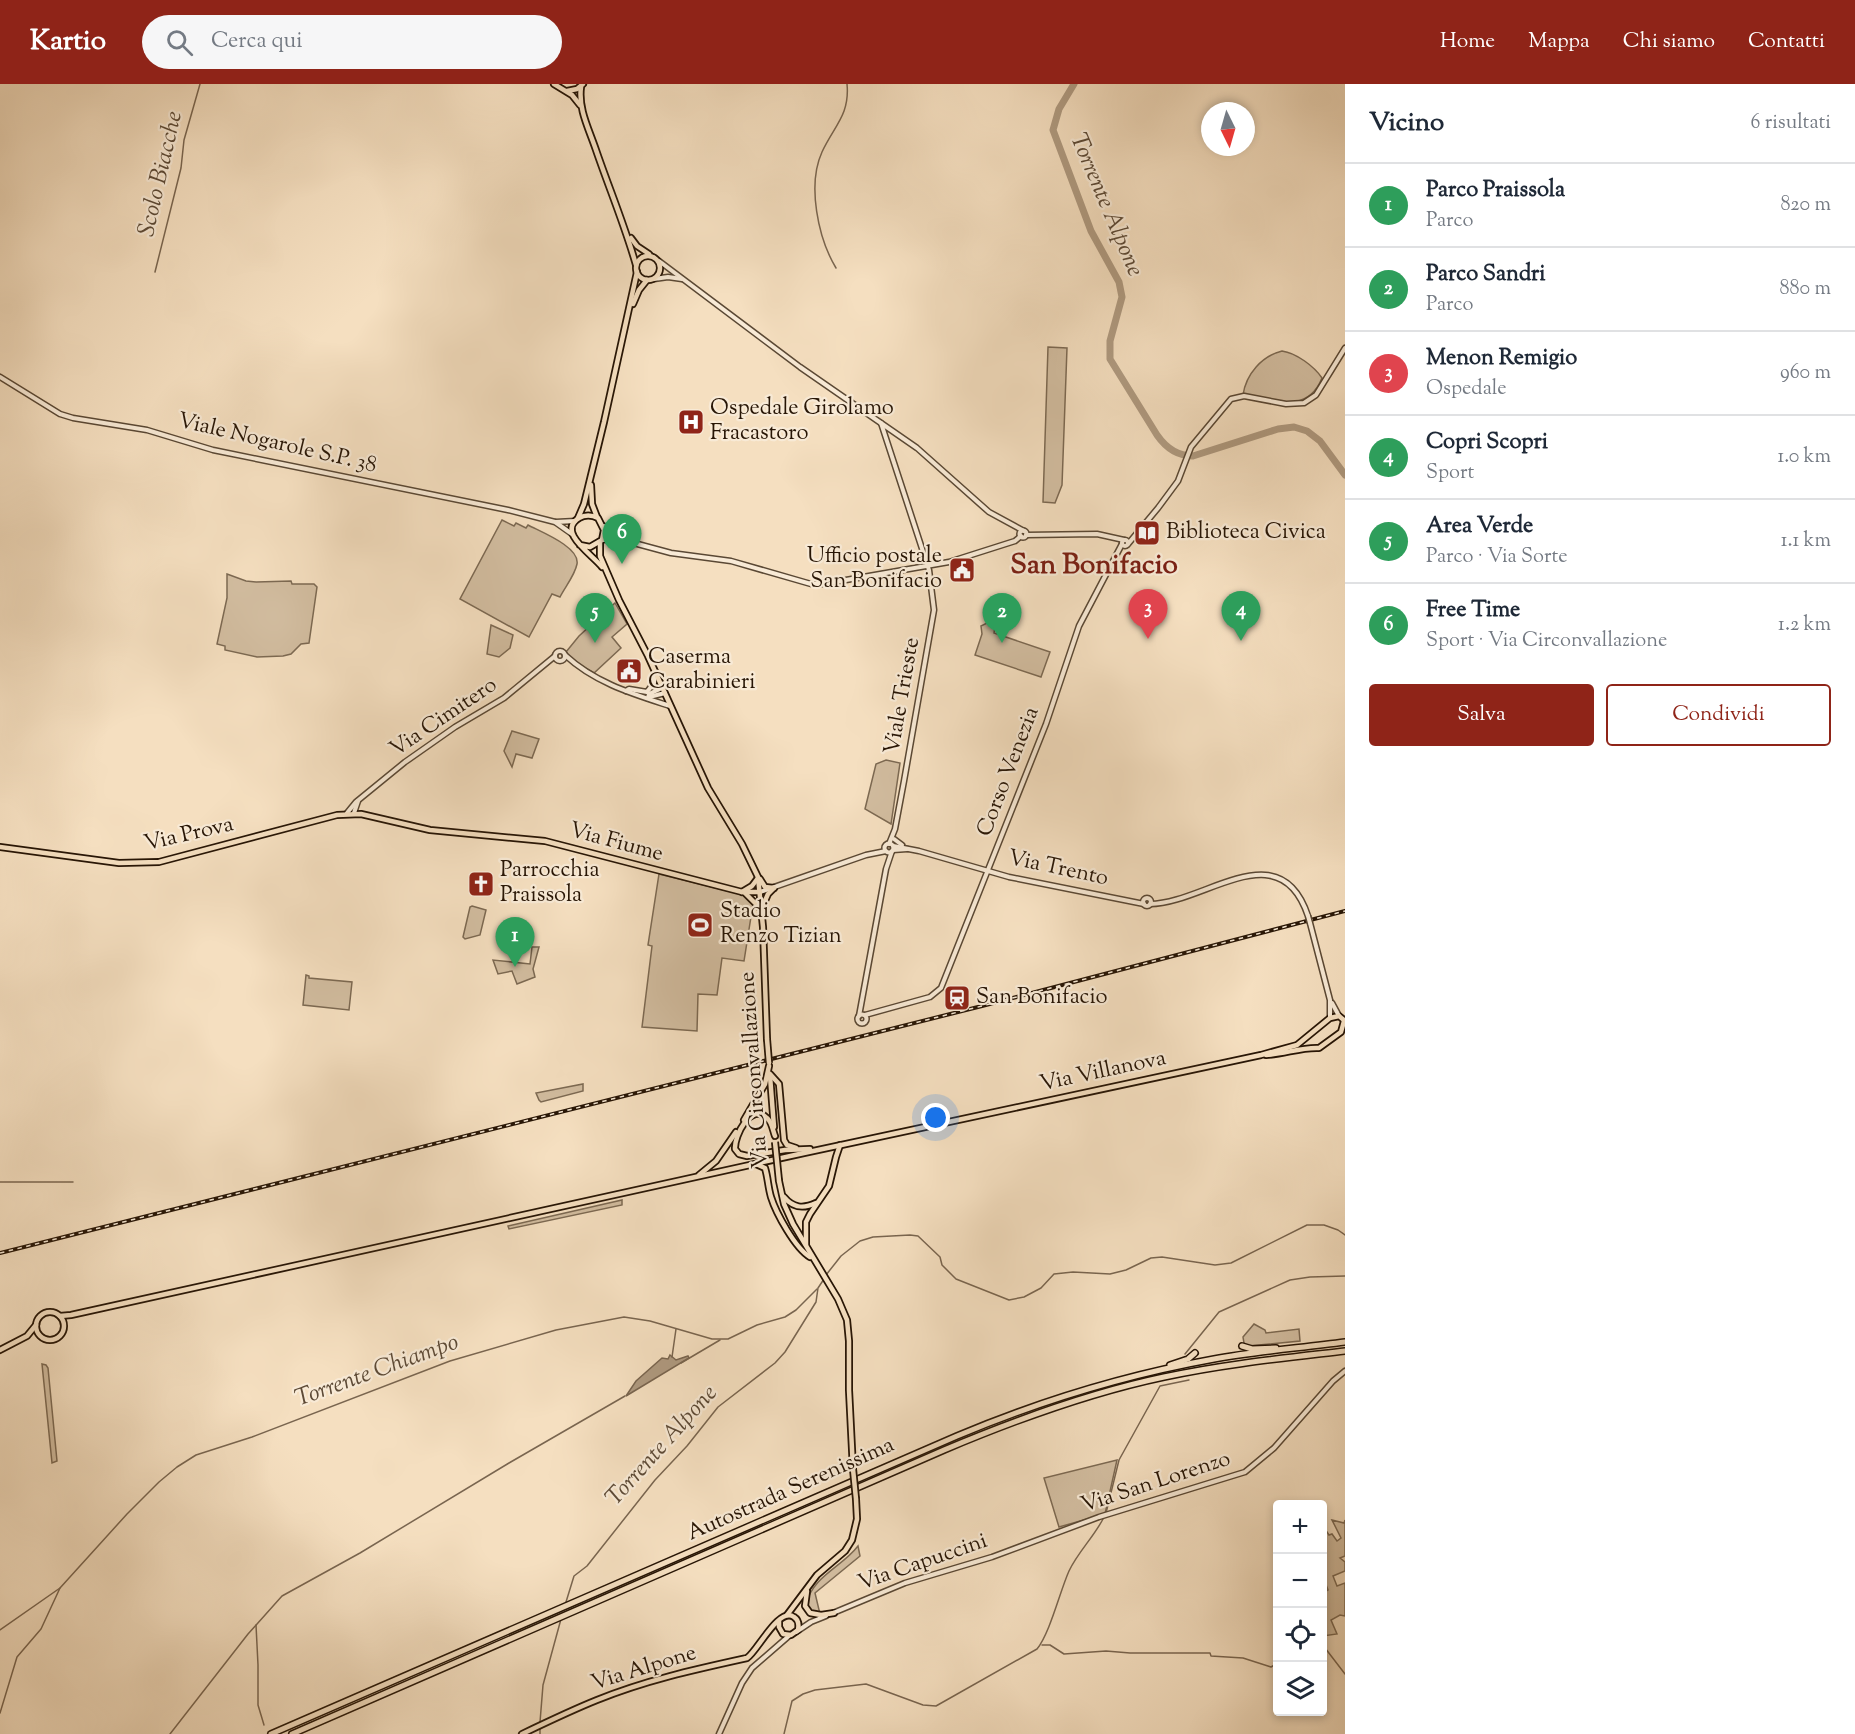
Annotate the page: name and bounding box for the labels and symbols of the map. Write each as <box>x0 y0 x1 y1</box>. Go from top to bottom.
north arrow <box>1201 102 1255 156</box>
water label: Scolo Biacche <box>130 108 192 240</box>
water label: Torrente Alpone <box>1060 128 1152 282</box>
place label: Ospedale Girolamo Fracastoro <box>710 393 894 450</box>
street label: Viale Nogarole S.P. 38 <box>174 406 380 482</box>
hospital icon: Ospedale Girolamo Fracastoro <box>676 407 706 437</box>
pin: 6 <box>602 514 642 564</box>
place label: Biblioteca Civica <box>1166 517 1326 549</box>
library icon: Biblioteca Civica <box>1132 518 1162 548</box>
place label: Ufficio postale San Bonifacio <box>807 541 942 598</box>
district label: San Bonifacio <box>1010 546 1178 586</box>
public building icon: Ufficio postale San Bonifacio <box>947 555 977 585</box>
pin: 3 <box>1128 590 1168 639</box>
pin: 4 <box>1222 592 1260 641</box>
pin: 5 <box>576 594 614 643</box>
pin: 2 <box>982 594 1022 643</box>
street label: Viale Trieste <box>877 635 929 757</box>
place label: Caserma Carabinieri <box>648 642 756 699</box>
public building icon: Caserma Carabinieri <box>614 656 644 686</box>
street label: Via Cimitero <box>384 670 504 766</box>
street label: Corso Venezia <box>970 703 1048 841</box>
street label: Via Prova <box>141 809 237 861</box>
street label: Via Fiume <box>565 815 667 871</box>
street label: Via Trento <box>1005 843 1111 895</box>
place label: Parrocchia Praissola <box>500 855 600 912</box>
church icon: Parrocchia Praissola <box>466 869 496 899</box>
place label: Stadio Renzo Tizian <box>720 896 842 953</box>
sports icon: Stadio Renzo Tizian <box>685 910 715 940</box>
pin: 1 <box>496 918 534 967</box>
street label: Via Circonvallazione <box>732 970 778 1170</box>
place label: San Bonifacio <box>976 982 1108 1014</box>
station icon: San Bonifacio <box>942 983 972 1013</box>
street label: Via Villanova <box>1037 1043 1169 1101</box>
your location <box>921 1103 950 1132</box>
water label: Torrente Chiampo <box>290 1326 464 1416</box>
water label: Torrente Alpone <box>598 1378 726 1514</box>
street label: Autostrada Serenissima <box>682 1430 900 1550</box>
street label: Via San Lorenzo <box>1077 1444 1235 1522</box>
street label: Via Capuccini <box>854 1526 992 1600</box>
street label: Via Alpone <box>587 1638 701 1700</box>

